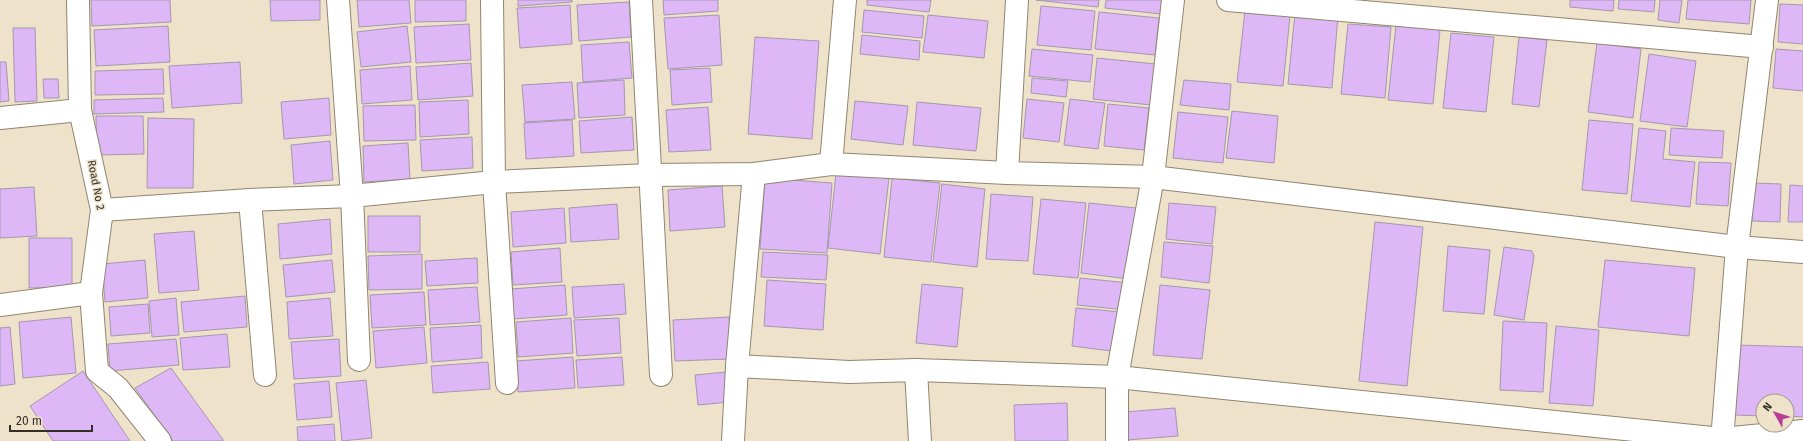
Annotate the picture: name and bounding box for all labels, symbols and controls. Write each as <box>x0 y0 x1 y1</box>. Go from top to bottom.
street label: Road No 2 <box>85 159 107 211</box>
north arrow <box>1755 393 1795 433</box>
text: N <box>1760 400 1775 414</box>
scale bar <box>10 407 92 433</box>
text: 20 m <box>16 414 42 428</box>

